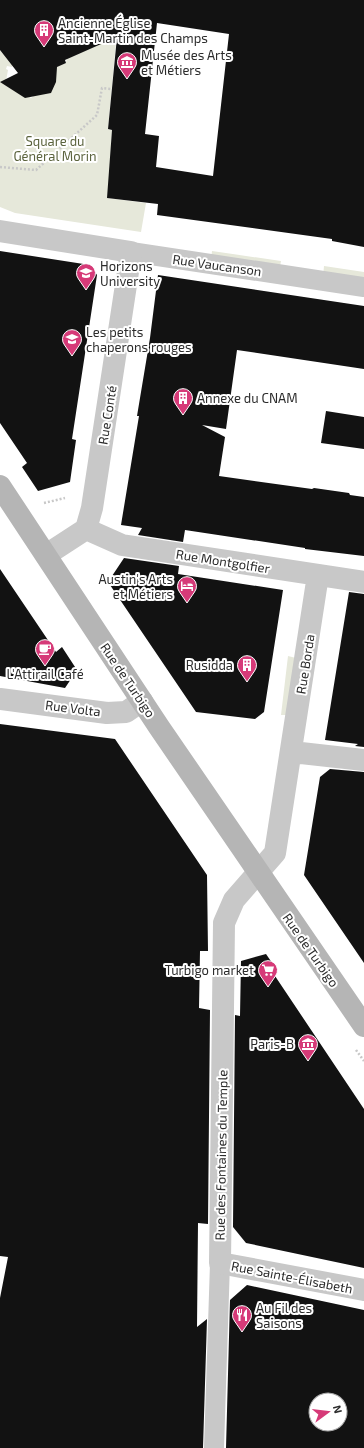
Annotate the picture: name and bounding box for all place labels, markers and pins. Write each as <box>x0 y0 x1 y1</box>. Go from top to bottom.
place label: Ancienne Église Saint-Martin des Champs <box>58 14 208 46</box>
building icon: Ancienne Église Saint-Martin des Champs <box>33 19 55 47</box>
place label: Musée des Arts et Métiers <box>141 47 232 78</box>
museum icon: Musée des Arts et Métiers <box>116 51 138 79</box>
place label: Horizons University <box>100 258 160 289</box>
school or university icon: Horizons University <box>75 262 97 290</box>
place label: Les petits chaperons rouges <box>86 324 192 355</box>
school or university icon: Les petits chaperons rouges <box>61 328 83 356</box>
building icon: Annexe du CNAM <box>172 387 194 415</box>
place label: Annexe du CNAM <box>197 390 298 406</box>
place label: Austin's Arts et Métiers <box>99 571 173 602</box>
hotel icon: Austin's Arts et Métiers <box>176 575 198 603</box>
cafe icon: L'Attirail Café <box>34 638 56 666</box>
building icon: Rusidda <box>236 654 258 682</box>
place label: Rusidda <box>186 657 233 673</box>
place label: L'Attirail Café <box>6 666 84 682</box>
supermarket icon: Turbigo market <box>257 959 279 987</box>
place label: Turbigo market <box>165 962 254 978</box>
museum icon: Paris-B <box>297 1033 319 1061</box>
place label: Paris-B <box>250 1036 294 1052</box>
place label: Au Fil des Saisons <box>256 1300 312 1331</box>
restaurant icon: Au Fil des Saisons <box>231 1304 253 1332</box>

